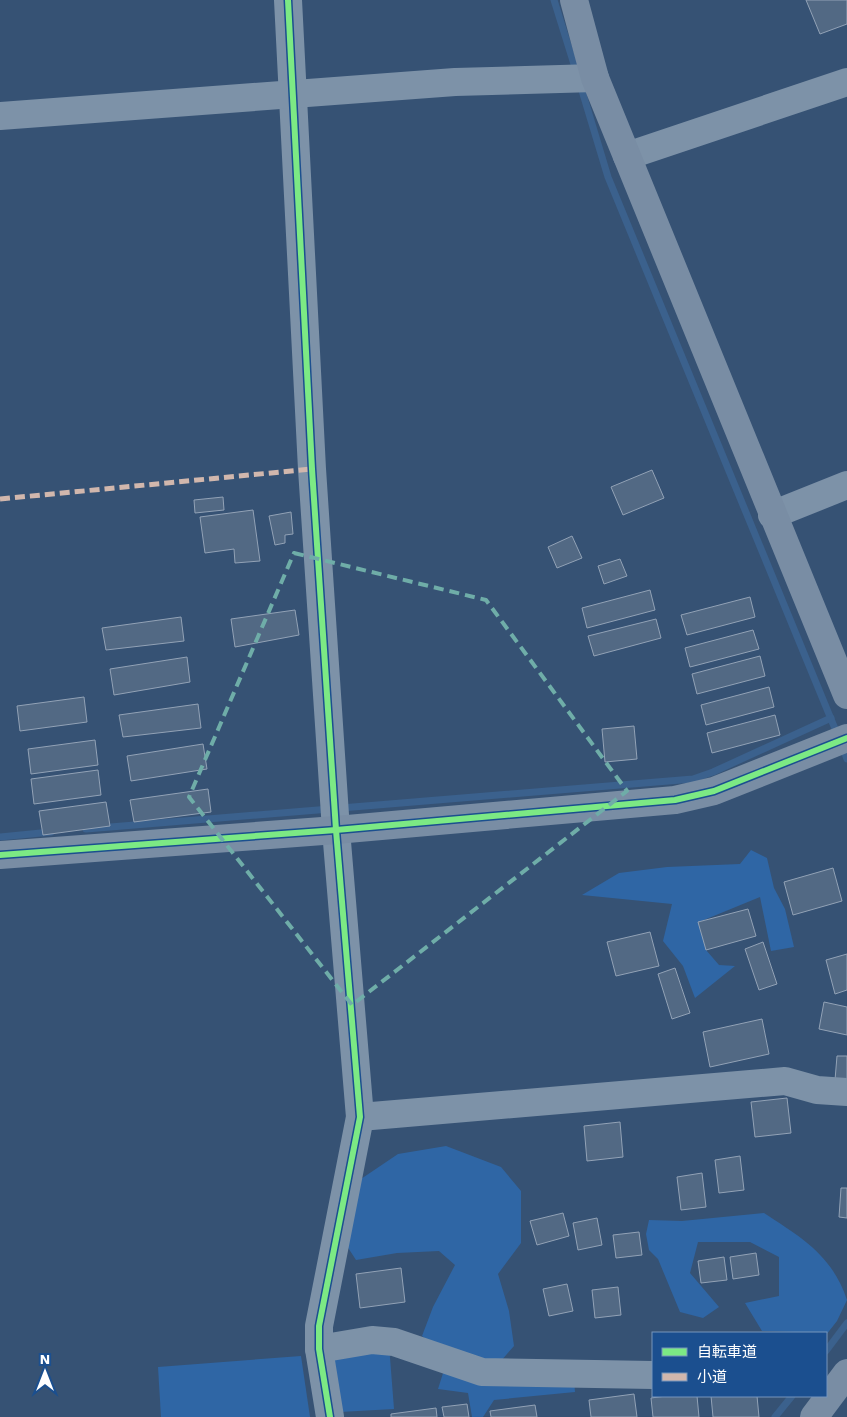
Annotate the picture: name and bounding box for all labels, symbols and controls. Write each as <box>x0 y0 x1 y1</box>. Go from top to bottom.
legend <box>652 1332 827 1397</box>
text: 自転車道 <box>697 1343 757 1361</box>
north arrow <box>20 1347 70 1397</box>
text: N <box>40 1351 50 1367</box>
text: 小道 <box>697 1368 727 1386</box>

